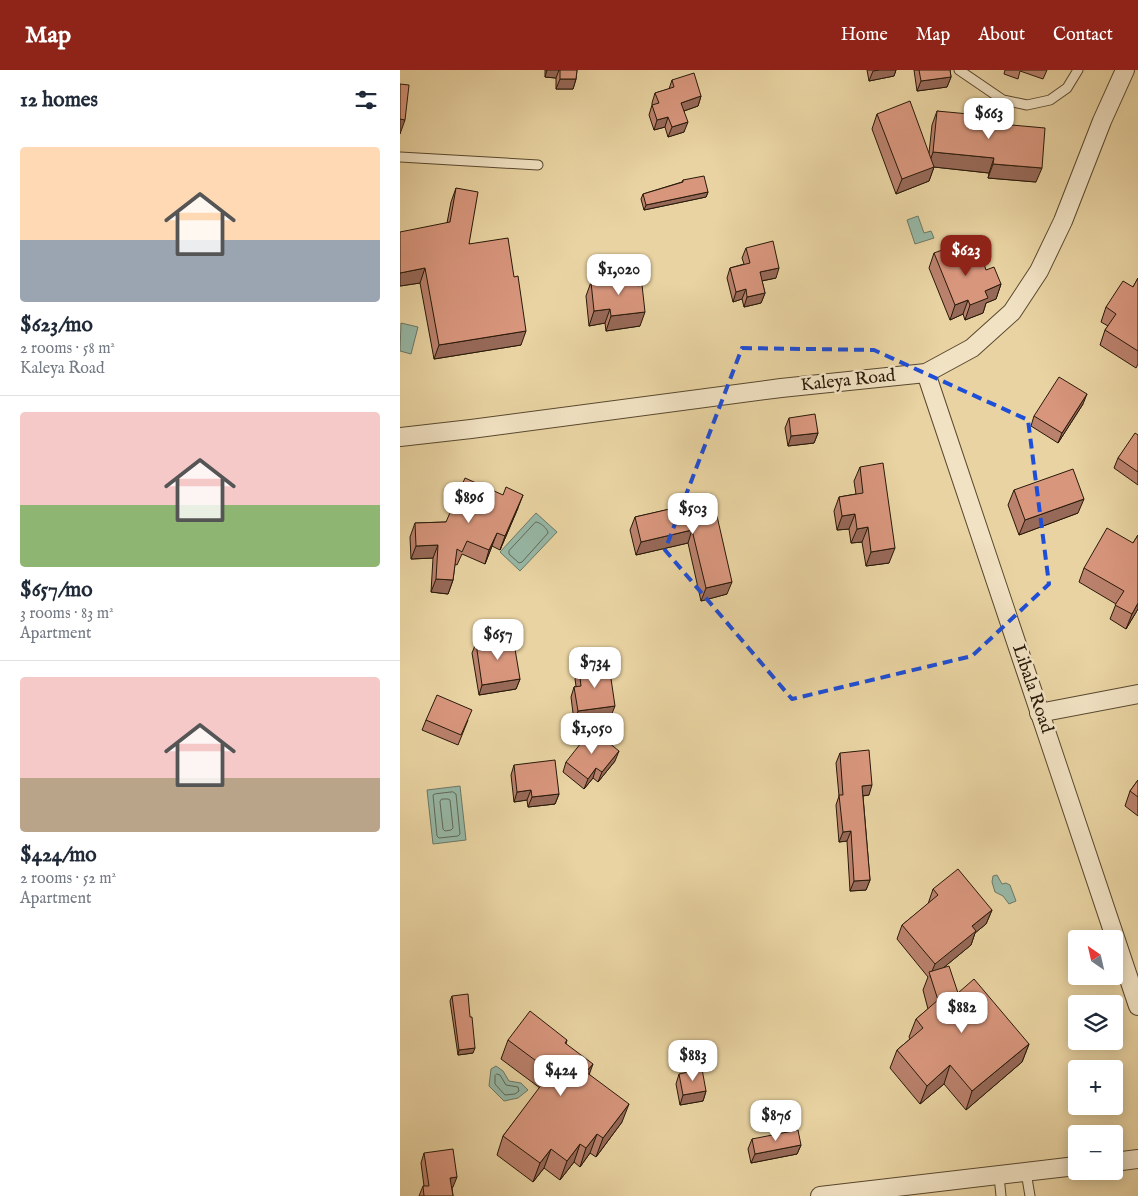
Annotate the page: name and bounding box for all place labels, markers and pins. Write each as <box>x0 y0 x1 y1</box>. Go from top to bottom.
pin: $663 <box>959 98 1019 140</box>
pin: $623 <box>936 234 996 277</box>
pin: $1,020 <box>578 254 660 296</box>
pin: $896 <box>439 482 499 524</box>
pin: $503 <box>663 492 723 535</box>
pin: $657 <box>468 618 528 661</box>
pin: $734 <box>565 646 625 689</box>
pin: $1,050 <box>551 712 633 755</box>
pin: $882 <box>932 992 992 1034</box>
pin: $883 <box>663 1040 723 1082</box>
pin: $424 <box>531 1054 591 1097</box>
pin: $876 <box>746 1100 806 1142</box>

